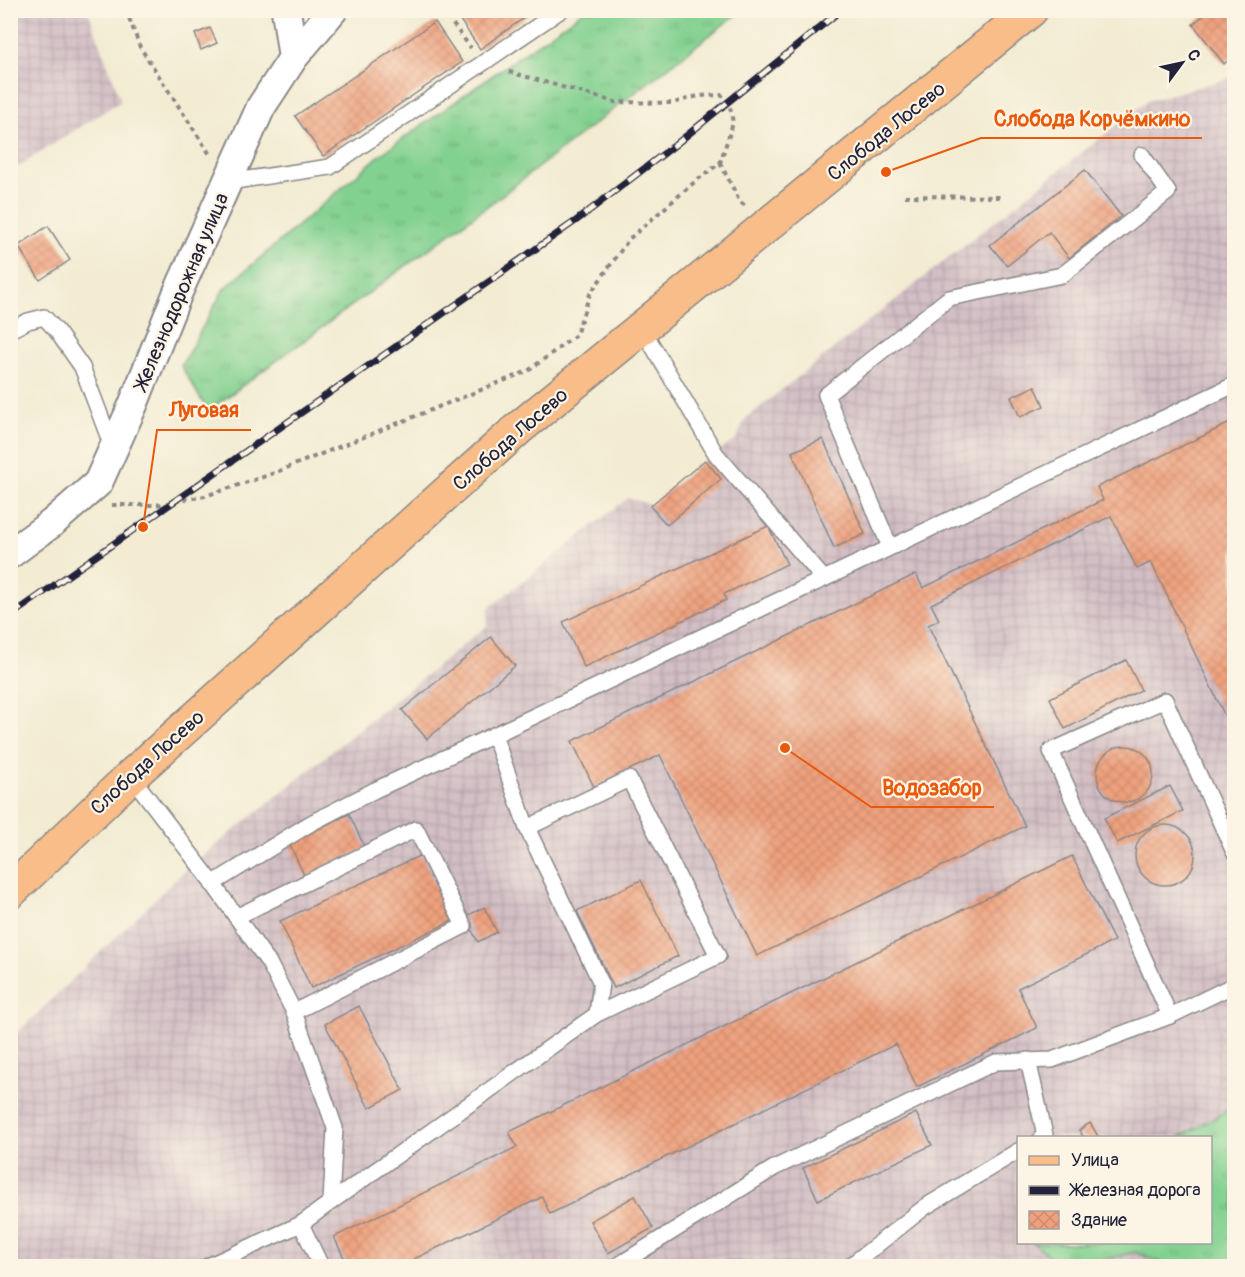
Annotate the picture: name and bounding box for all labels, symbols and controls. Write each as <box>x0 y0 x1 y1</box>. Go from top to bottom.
north arrow <box>1152 33 1212 93</box>
text: С <box>1183 46 1205 65</box>
street label: Слобода Лосево <box>822 76 951 187</box>
callout: Слобода Корчёмкино <box>981 99 1202 138</box>
text: Слобода Корчёмкино <box>994 106 1191 133</box>
street label: Железнодорожная улица <box>128 189 234 396</box>
street label: Слобода Лосево <box>447 382 573 496</box>
callout: Луговая <box>157 391 251 430</box>
text: Луговая <box>168 397 239 424</box>
street label: Слобода Лосево <box>85 704 210 820</box>
callout: Водозабор <box>871 768 994 807</box>
text: Водозабор <box>882 775 982 802</box>
legend <box>1017 1136 1212 1244</box>
text: Улица <box>1071 1149 1119 1172</box>
text: Железная дорога <box>1068 1179 1201 1202</box>
text: Здание <box>1071 1209 1127 1232</box>

